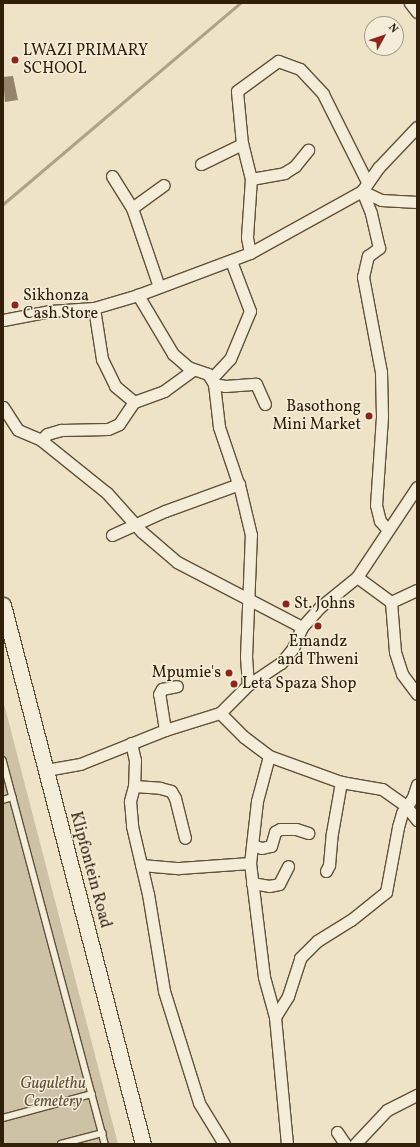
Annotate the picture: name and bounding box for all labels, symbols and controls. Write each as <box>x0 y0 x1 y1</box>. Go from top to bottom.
north arrow <box>364 16 404 56</box>
text: N <box>384 21 401 36</box>
place label: LWAZI PRIMARY SCHOOL <box>23 41 148 79</box>
marker: LWAZI PRIMARY SCHOOL <box>10 55 20 65</box>
place label: Sikhonza Cash Store <box>23 286 98 324</box>
marker: Sikhonza Cash Store <box>10 300 20 310</box>
place label: Basothong Mini Market <box>272 397 361 435</box>
marker: Basothong Mini Market <box>364 411 374 421</box>
place label: St. Johns <box>294 594 355 614</box>
marker: St. Johns <box>281 599 291 609</box>
marker: Emandz and Thweni <box>313 621 323 631</box>
place label: Emandz and Thweni <box>277 632 359 670</box>
place label: Mpumie's <box>152 663 221 683</box>
marker: Mpumie's <box>224 668 234 678</box>
place label: Leta Spaza Shop <box>242 674 357 694</box>
marker: Leta Spaza Shop <box>229 679 239 689</box>
street label: Klipfontein Road <box>65 810 115 930</box>
park label: Gugulethu Cemetery <box>20 1074 86 1112</box>

